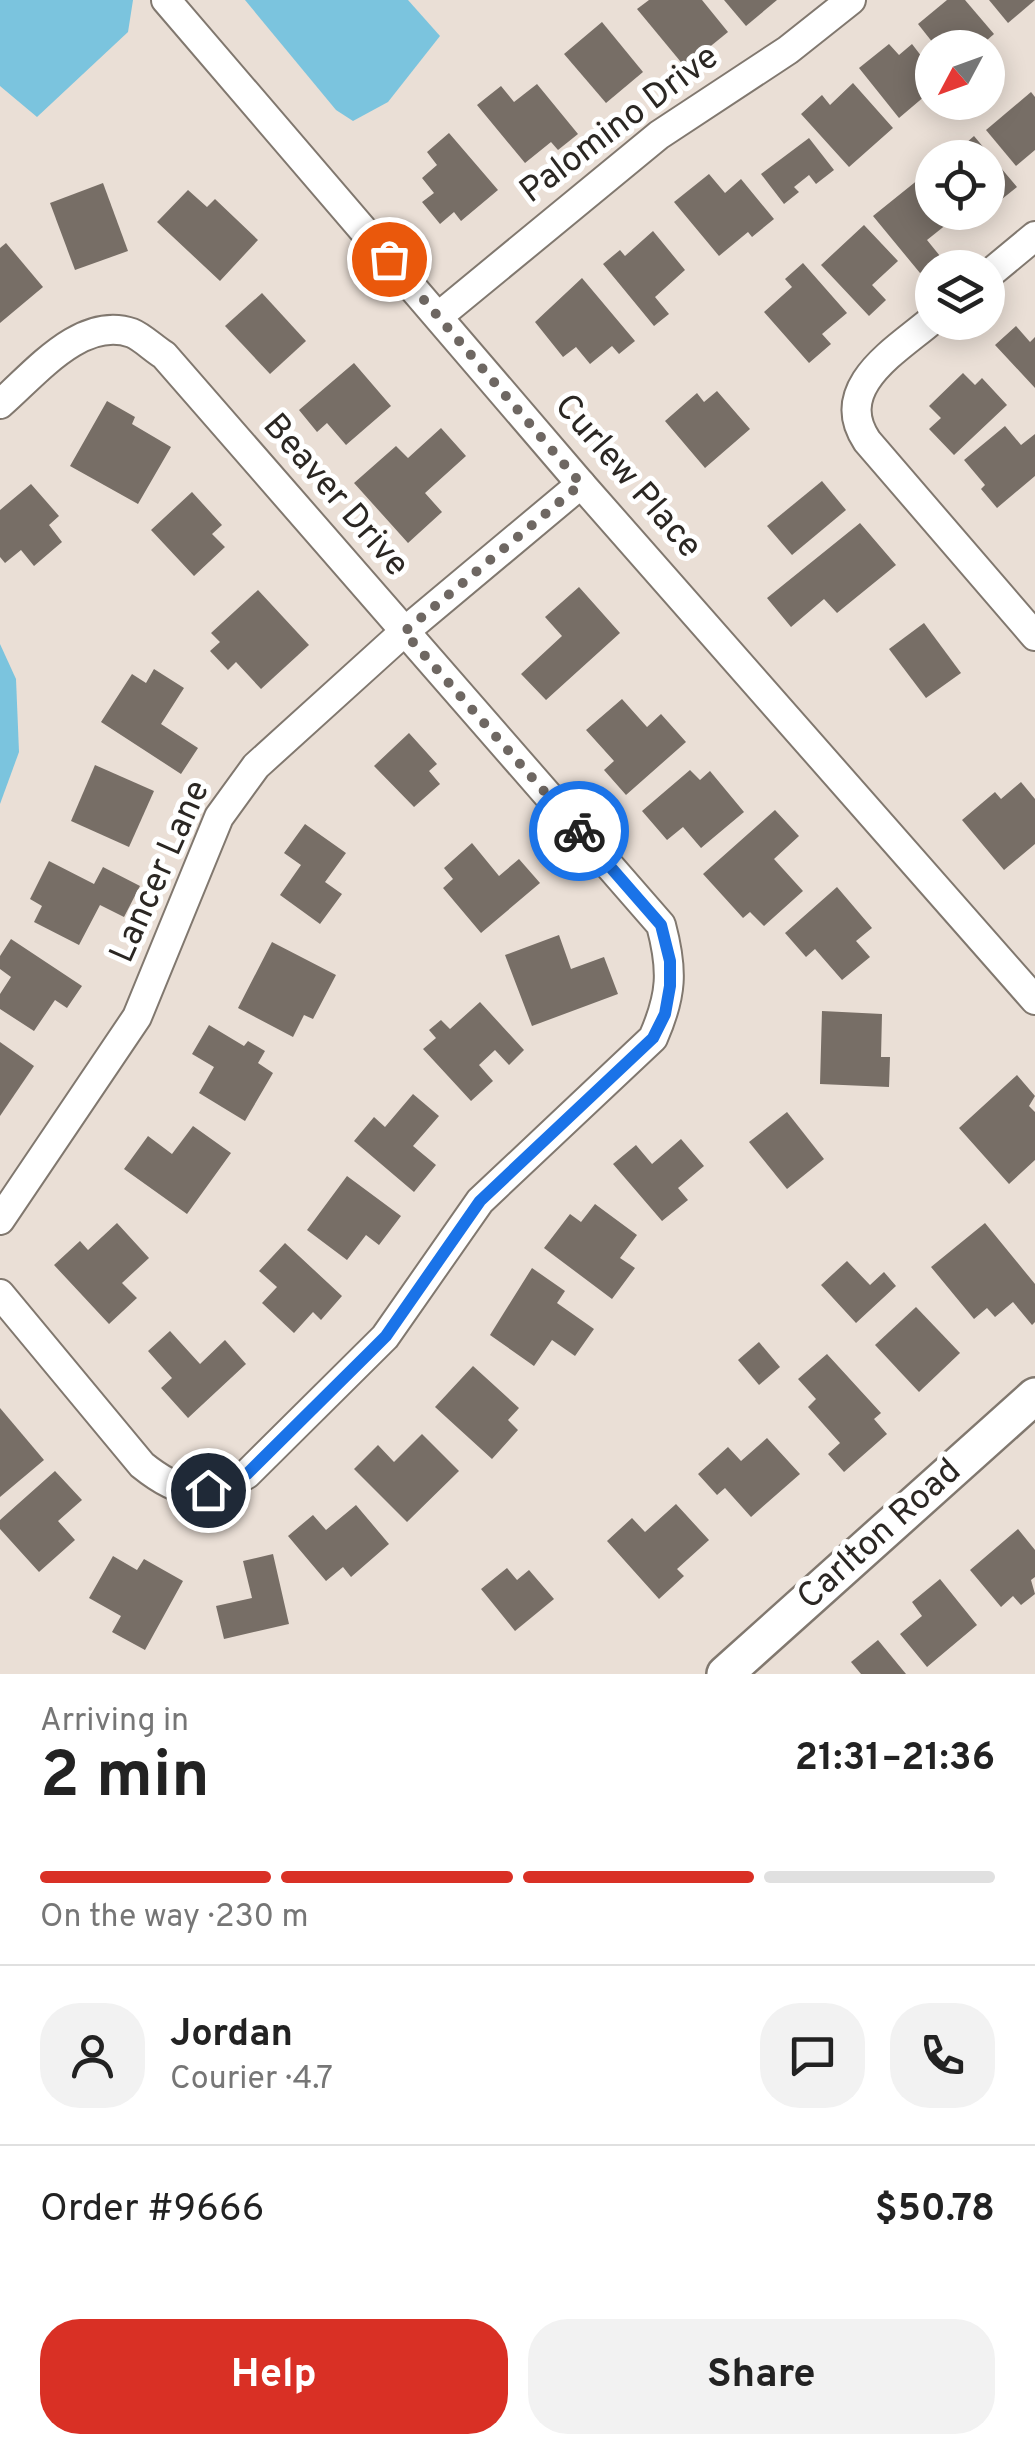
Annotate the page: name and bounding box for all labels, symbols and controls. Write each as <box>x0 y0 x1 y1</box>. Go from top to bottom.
north arrow <box>915 30 1005 120</box>
map controls <box>915 30 1005 340</box>
street label: Palomino Drive <box>512 36 728 214</box>
button: locate <box>915 140 1005 230</box>
pin <box>347 217 432 302</box>
icon: bag <box>362 232 417 287</box>
button: layers <box>915 250 1005 340</box>
street label: Curlew Place <box>544 386 710 568</box>
street label: Beaver Drive <box>252 405 418 587</box>
street label: Lancer Lane <box>101 774 221 970</box>
courier <box>529 781 629 881</box>
icon: bike <box>552 804 607 859</box>
pin <box>166 1448 251 1533</box>
street label: Carlton Road <box>789 1450 971 1620</box>
icon: home <box>181 1463 236 1518</box>
text: Arriving in <box>40 1702 189 1742</box>
text: 21:31–21:36 <box>795 1735 995 1784</box>
text: 2 min <box>40 1738 210 1820</box>
text: On the way · 230 m <box>40 1898 309 1938</box>
button: person <box>40 2003 145 2108</box>
button: chat <box>760 2003 865 2108</box>
button: phone <box>890 2003 995 2108</box>
text: Jordan <box>170 2011 293 2060</box>
text: Courier · 4.7 <box>170 2060 333 2100</box>
text: Order #9666 <box>40 2186 264 2235</box>
text: $50.78 <box>875 2186 995 2235</box>
button: Help <box>40 2319 508 2434</box>
button: Share <box>528 2319 995 2434</box>

